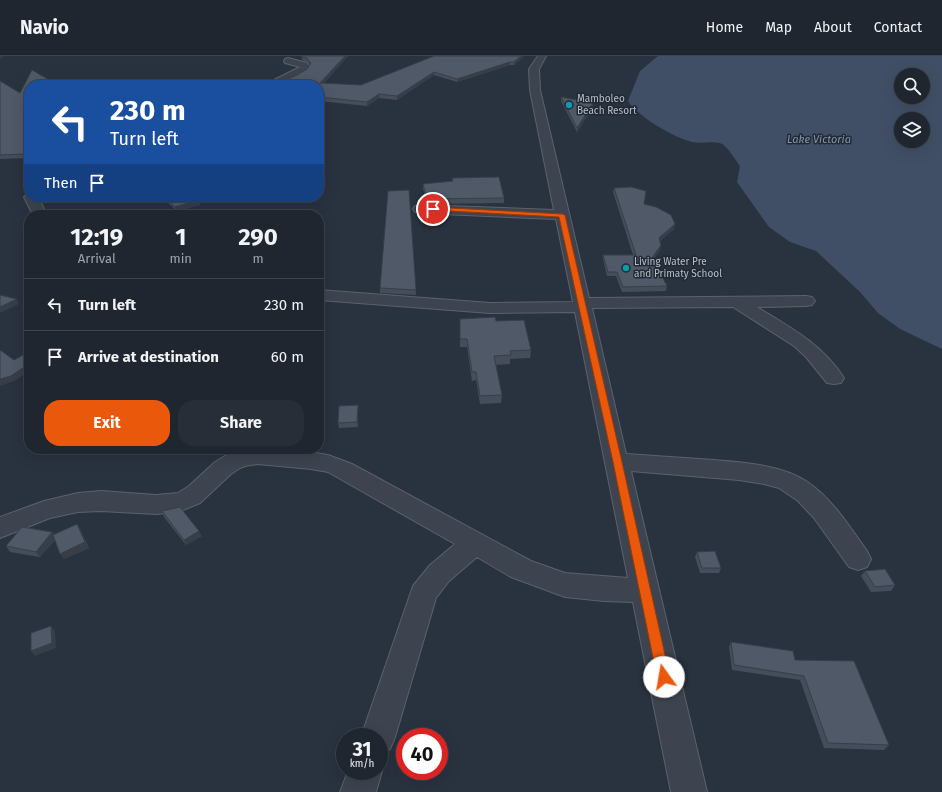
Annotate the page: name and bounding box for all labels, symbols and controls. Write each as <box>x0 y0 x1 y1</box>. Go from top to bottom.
text: Navio <box>20 16 69 39</box>
text: Home <box>706 19 743 36</box>
text: Map <box>765 19 792 36</box>
text: About <box>814 19 852 36</box>
text: Contact <box>874 19 922 36</box>
map controls <box>894 68 930 148</box>
button: search <box>894 68 930 104</box>
place label: Mamboleo Beach Resort <box>577 93 637 117</box>
text: 230 m <box>110 94 186 127</box>
icon: left <box>44 96 96 148</box>
marker: Mamboleo Beach Resort <box>564 100 574 110</box>
button: layers <box>894 112 930 148</box>
text: Turn left <box>110 128 179 150</box>
water label: Lake Victoria <box>787 133 851 146</box>
icon: arrive <box>86 172 108 194</box>
text: Then <box>44 174 78 192</box>
pin <box>416 192 450 226</box>
icon: arrive <box>422 198 444 220</box>
text: 12:19 <box>70 223 123 251</box>
text: 1 <box>175 223 186 251</box>
text: 290 <box>238 223 278 251</box>
text: Arrival <box>78 251 116 266</box>
text: min <box>169 251 192 266</box>
text: m <box>252 251 264 266</box>
place label: Living Water Pre and Primaty School <box>634 256 722 280</box>
marker: Living Water Pre and Primaty School <box>621 263 631 273</box>
icon: left <box>44 294 66 316</box>
text: Turn left <box>78 296 136 314</box>
text: 230 m <box>264 296 304 314</box>
icon: arrive <box>44 346 66 368</box>
text: Arrive at destination <box>78 348 219 366</box>
text: 60 m <box>271 348 304 366</box>
button: Exit <box>44 400 170 446</box>
button: Share <box>178 400 304 446</box>
position arrow <box>643 656 685 698</box>
speed limit sign: 40 <box>396 728 448 780</box>
text: 31 <box>352 737 372 761</box>
text: km/h <box>350 758 374 770</box>

